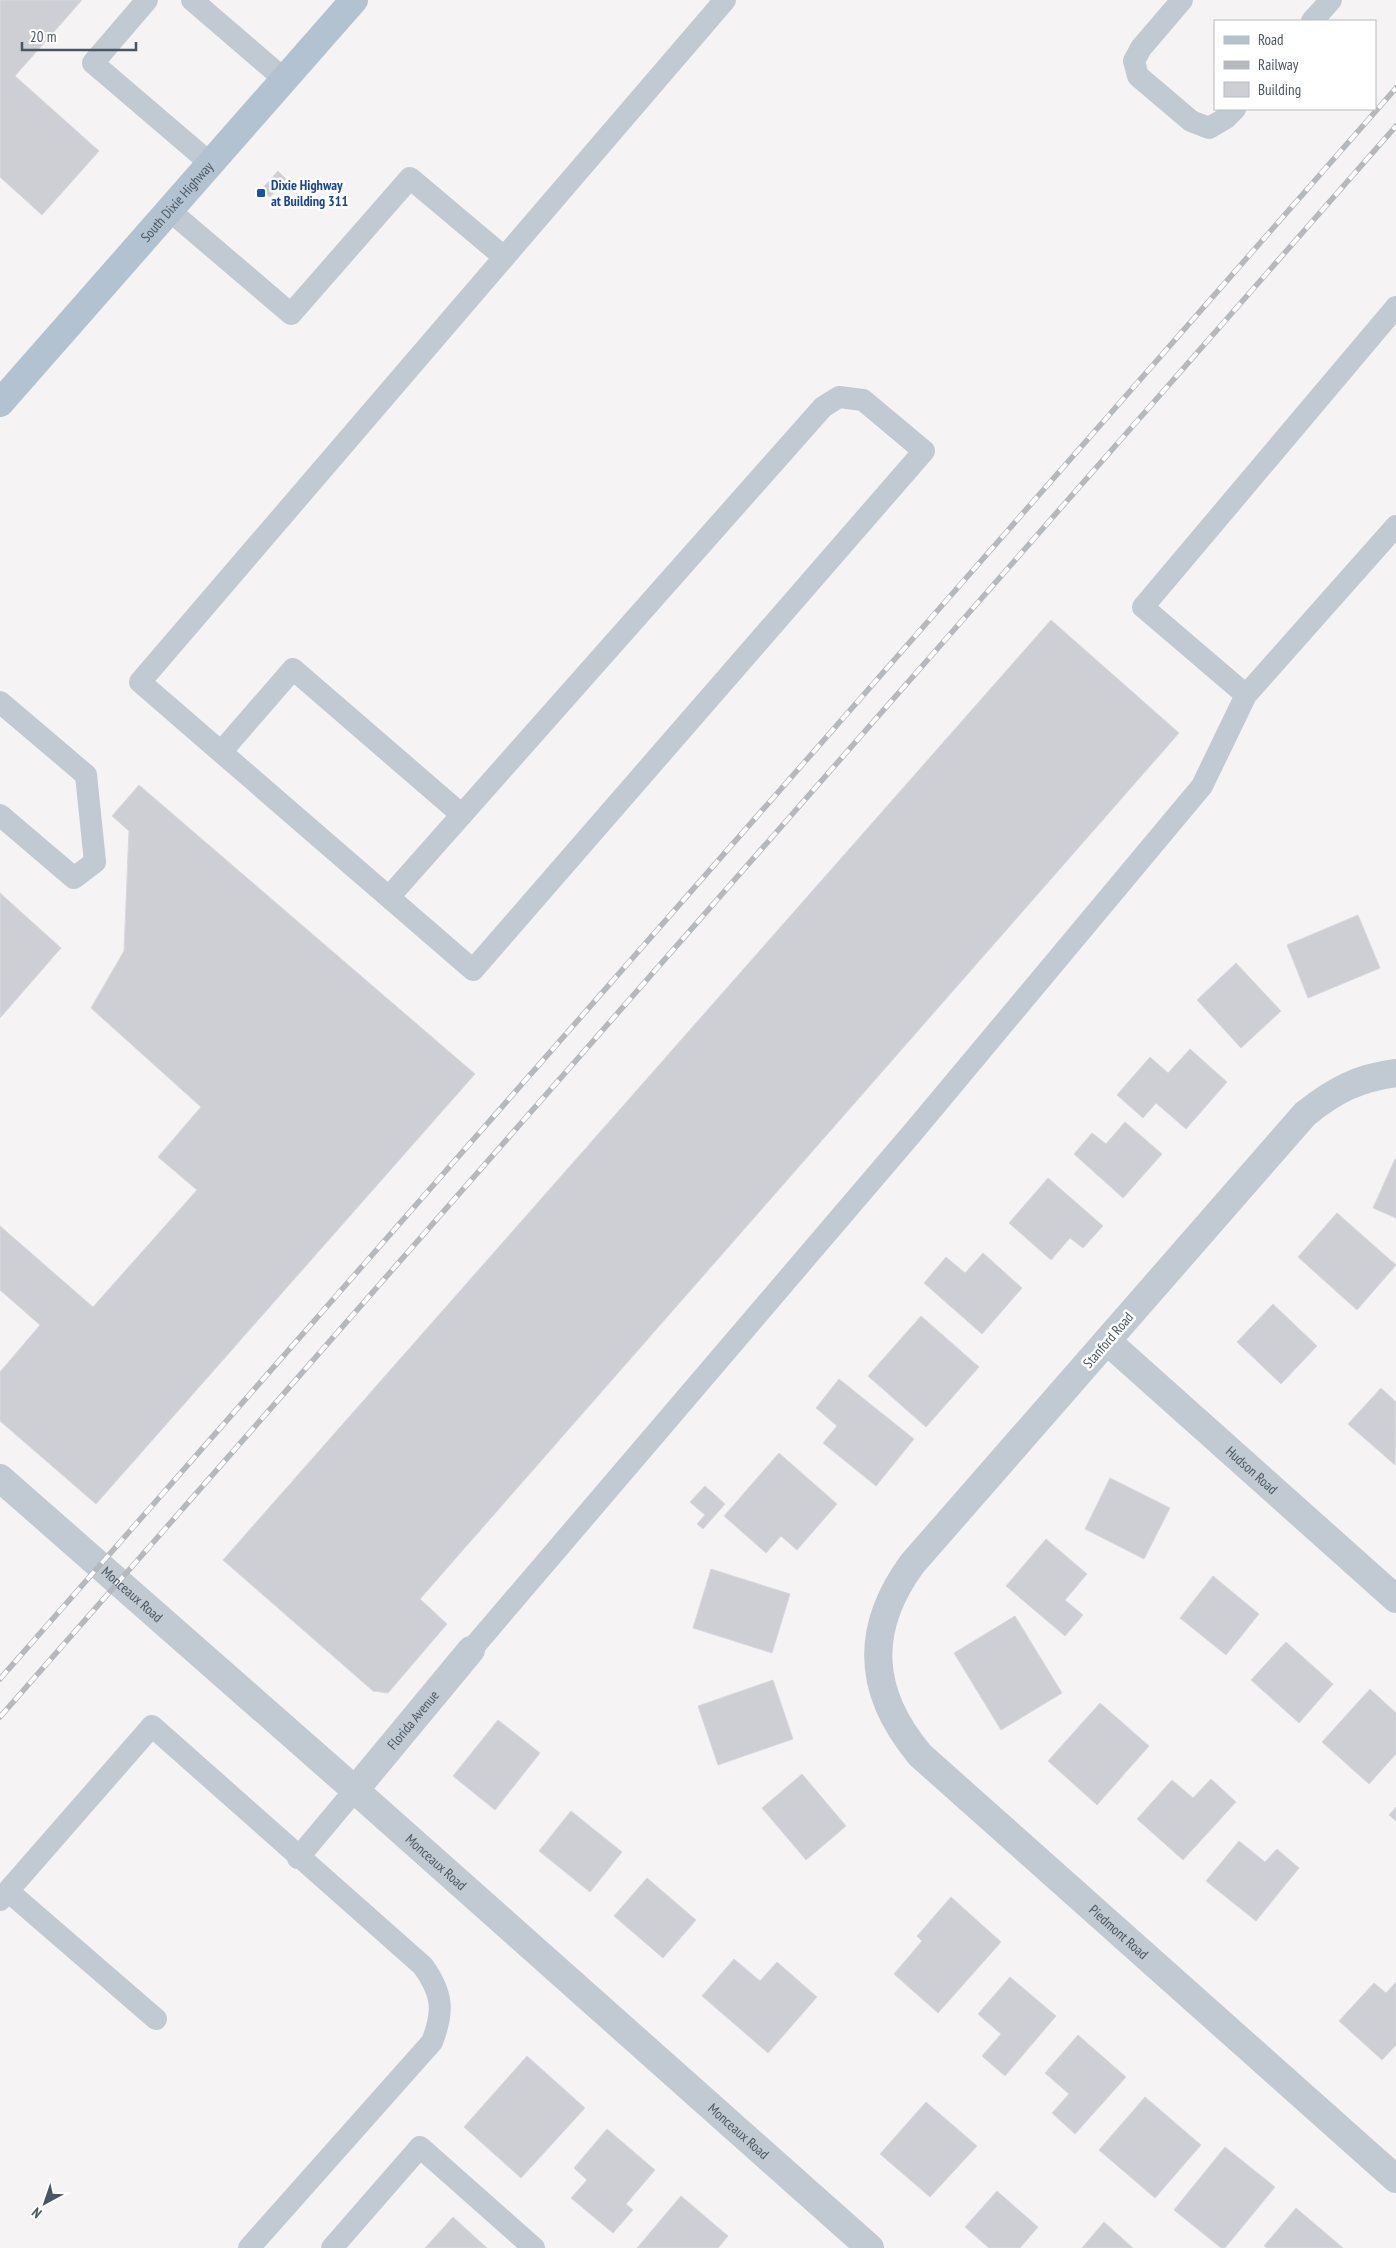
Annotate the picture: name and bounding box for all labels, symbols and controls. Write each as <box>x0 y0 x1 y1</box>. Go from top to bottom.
scale bar <box>22 20 136 52</box>
legend <box>1214 20 1376 110</box>
text: 20 m <box>30 27 56 46</box>
text: Road <box>1258 30 1284 49</box>
text: Railway <box>1258 55 1299 74</box>
text: Building <box>1258 80 1301 99</box>
street label: South Dixie Highway <box>137 157 217 246</box>
place label: Dixie Highway at Building 311 <box>271 176 348 210</box>
marker: Dixie Highway at Building 311 <box>255 187 267 199</box>
street label: Stanford Road <box>1079 1308 1137 1372</box>
street label: Hudson Road <box>1222 1442 1281 1498</box>
street label: Monceaux Road <box>98 1562 167 1626</box>
street label: Florida Avenue <box>383 1686 443 1753</box>
street label: Monceaux Road <box>402 1830 470 1894</box>
street label: Piedmont Road <box>1085 1901 1152 1963</box>
street label: Monceaux Road <box>704 2099 773 2163</box>
north arrow <box>20 2178 70 2228</box>
text: N <box>28 2204 45 2222</box>

